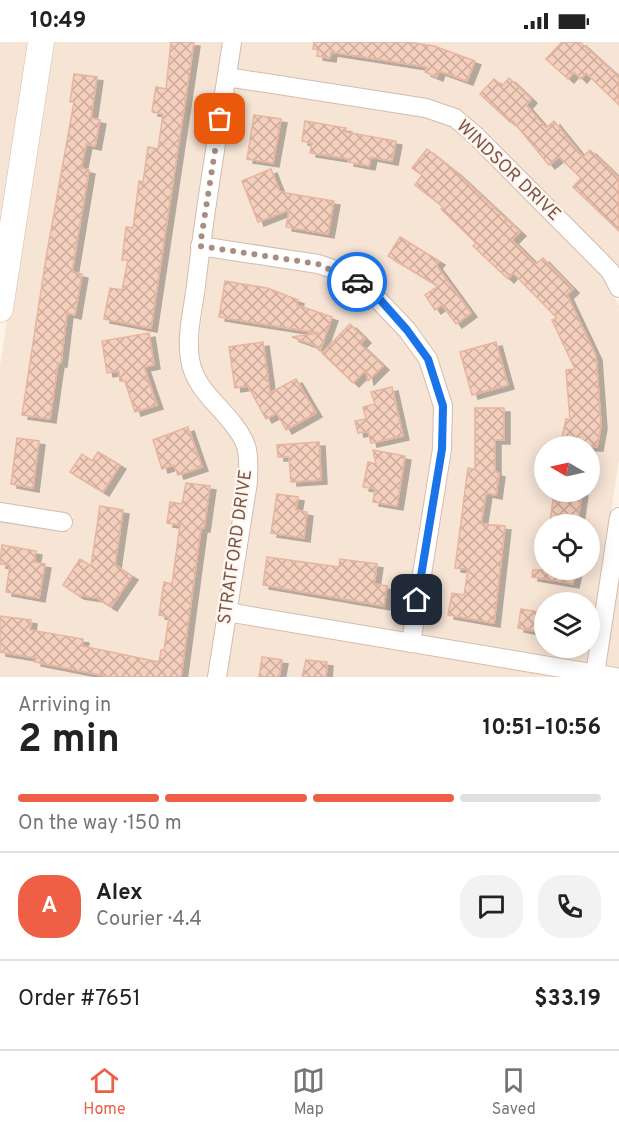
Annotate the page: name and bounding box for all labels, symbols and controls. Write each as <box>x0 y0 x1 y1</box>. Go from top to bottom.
text: 10:49 <box>30 8 86 35</box>
pin <box>194 93 245 144</box>
icon: bag <box>203 102 236 135</box>
street label: WINDSOR DRIVE <box>451 115 565 227</box>
courier <box>327 252 387 312</box>
icon: car <box>341 266 374 299</box>
north arrow <box>534 436 600 502</box>
map controls <box>534 436 600 658</box>
street label: STRATFORD DRIVE <box>214 468 258 626</box>
button: locate <box>534 514 600 580</box>
pin <box>391 574 442 625</box>
icon: home <box>400 583 433 616</box>
button: layers <box>534 592 600 658</box>
text: Arriving in <box>18 693 111 719</box>
text: 10:51–10:56 <box>483 715 601 742</box>
text: 2 min <box>18 717 120 766</box>
text: On the way · 150 m <box>18 811 182 837</box>
button: chat <box>460 875 523 938</box>
button: phone <box>538 875 601 938</box>
text: Alex <box>96 880 143 907</box>
text: A <box>42 893 57 920</box>
text: Courier · 4.4 <box>96 907 202 933</box>
text: Order #7651 <box>18 986 141 1013</box>
text: $33.19 <box>534 986 601 1013</box>
tab: Home <box>83 1064 126 1120</box>
tab: Map <box>292 1064 325 1120</box>
tab: Saved <box>492 1064 536 1120</box>

